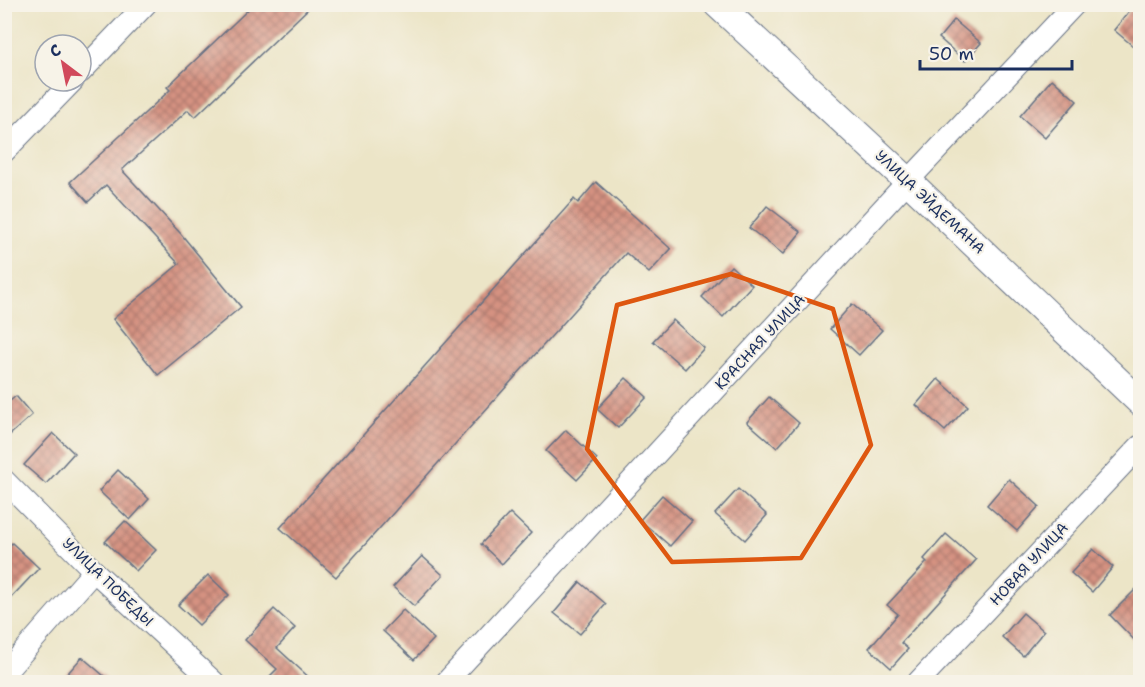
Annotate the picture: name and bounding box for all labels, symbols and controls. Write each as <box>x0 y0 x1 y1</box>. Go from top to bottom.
north arrow <box>33 33 93 93</box>
scale bar <box>920 33 1072 71</box>
text: С <box>46 39 65 62</box>
text: 50 m <box>929 42 974 66</box>
street label: УЛИЦА ЭЙДЕМАНА <box>871 145 990 258</box>
street label: КРАСНАЯ УЛИЦА <box>710 290 810 394</box>
street label: НОВАЯ УЛИЦА <box>985 518 1073 610</box>
street label: УЛИЦА ПОБЕДЫ <box>58 533 158 631</box>

